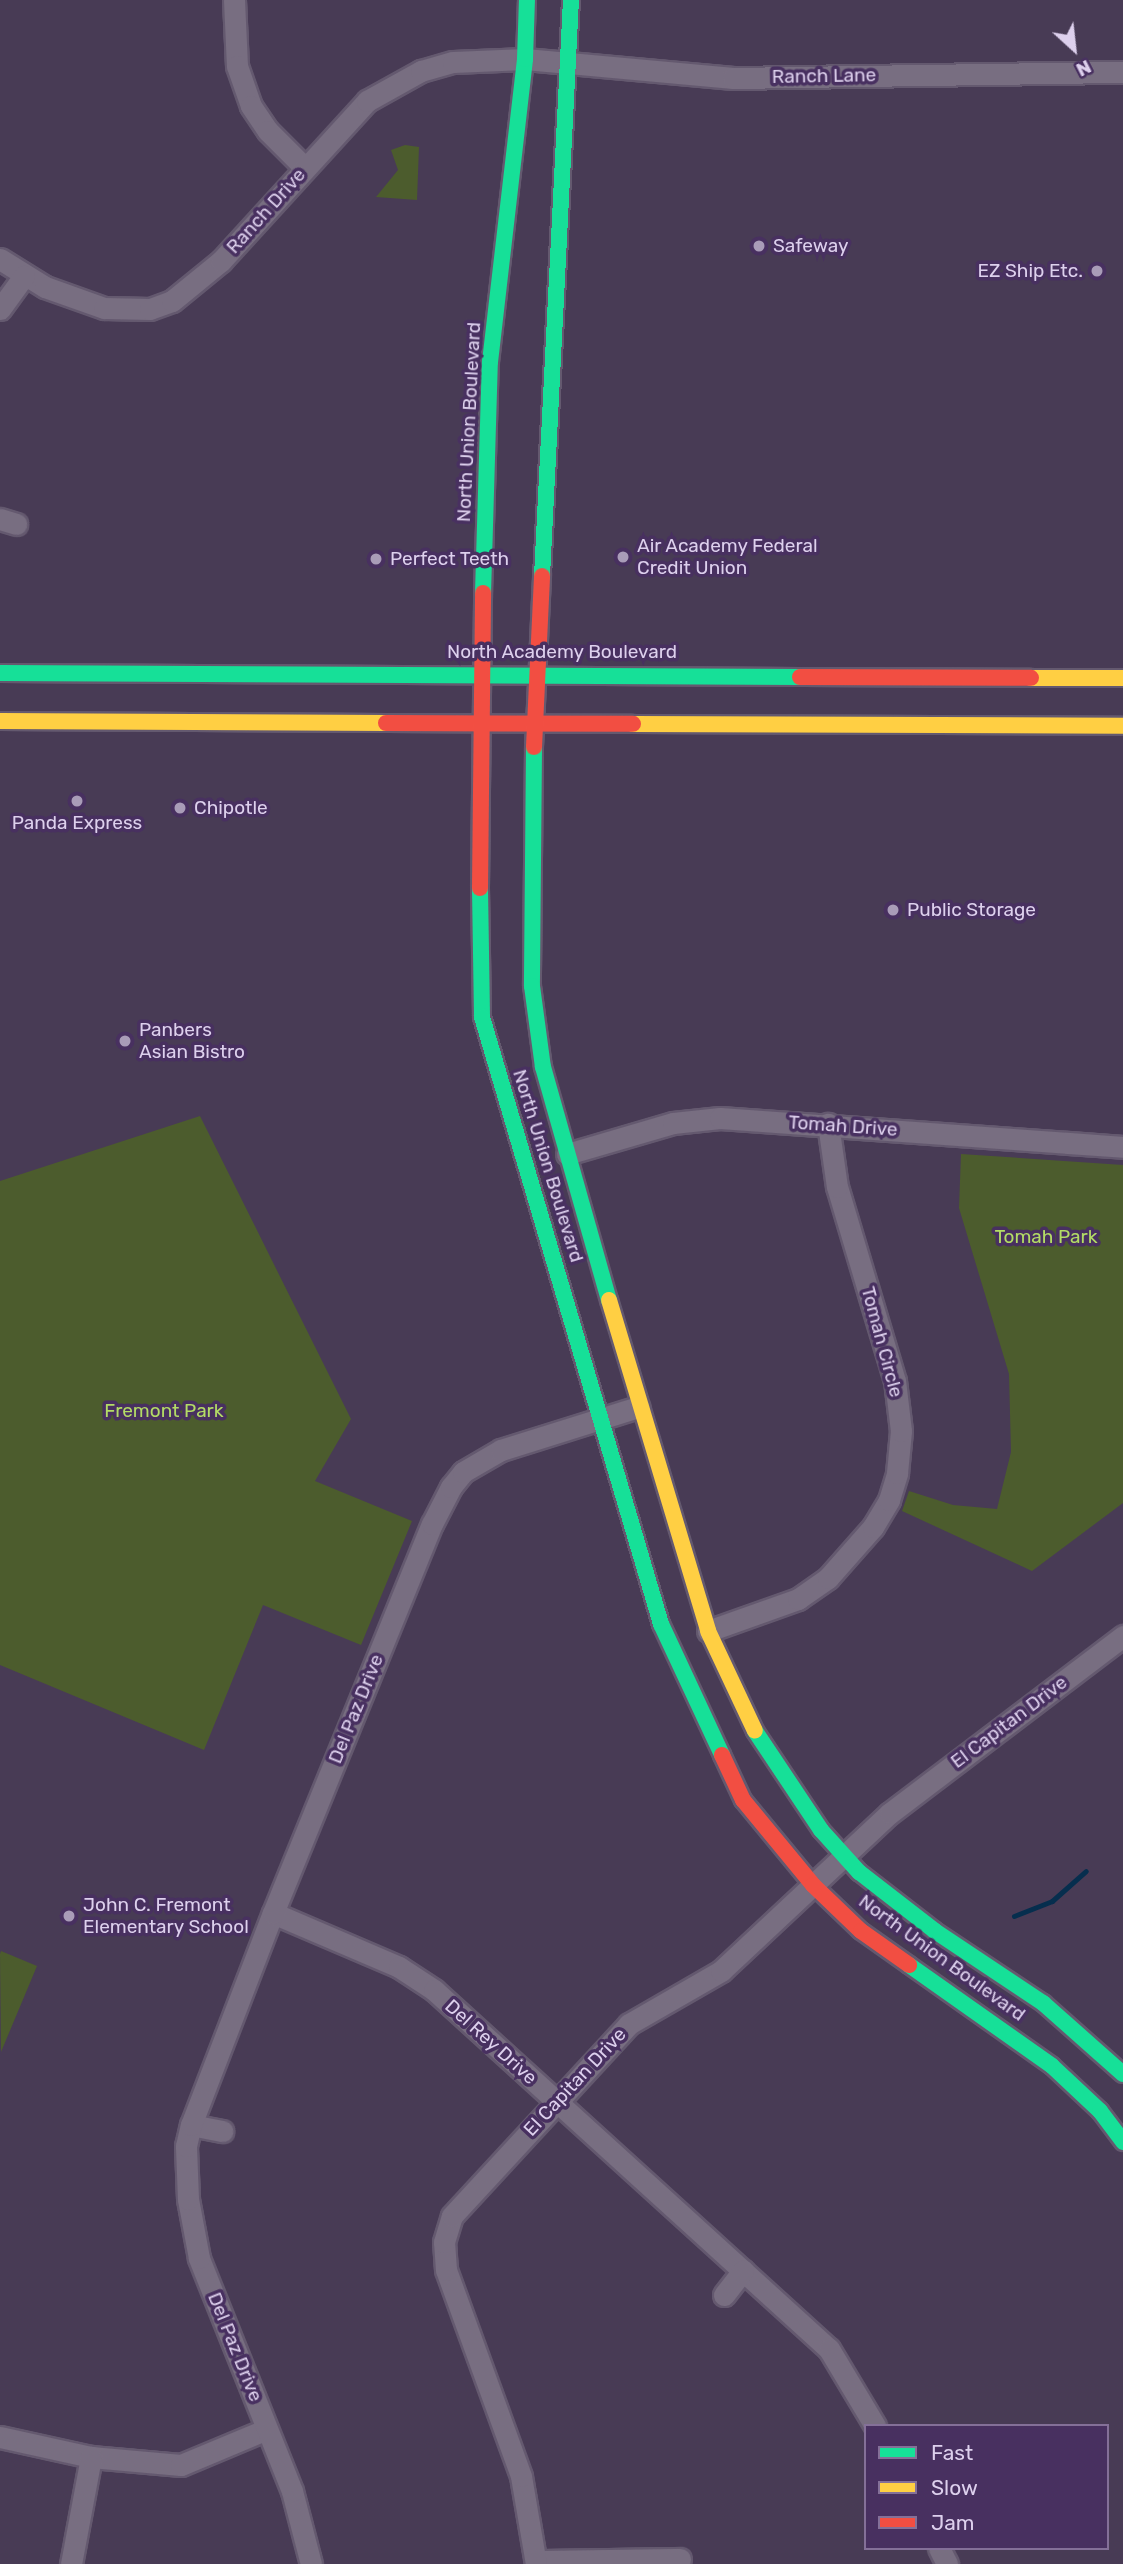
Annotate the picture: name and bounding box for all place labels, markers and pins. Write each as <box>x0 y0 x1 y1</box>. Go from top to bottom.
place label: Safeway <box>773 235 848 257</box>
marker: Safeway <box>751 238 767 254</box>
place label: EZ Ship Etc. <box>977 260 1083 282</box>
marker: EZ Ship Etc. <box>1089 263 1105 279</box>
place label: Air Academy Federal Credit Union <box>637 535 819 579</box>
place label: Perfect Teeth <box>390 548 510 570</box>
marker: Air Academy Federal Credit Union <box>615 549 631 565</box>
marker: Perfect Teeth <box>368 551 384 567</box>
marker: Panda Express <box>69 793 85 809</box>
place label: Chipotle <box>194 797 268 819</box>
marker: Chipotle <box>172 800 188 816</box>
place label: Panda Express <box>12 812 142 834</box>
place label: Public Storage <box>907 899 1036 921</box>
marker: Public Storage <box>885 902 901 918</box>
place label: Panbers Asian Bistro <box>139 1019 245 1063</box>
marker: Panbers Asian Bistro <box>117 1033 133 1049</box>
place label: John C. Fremont Elementary School <box>83 1894 249 1938</box>
marker: John C. Fremont Elementary School <box>61 1908 77 1924</box>

